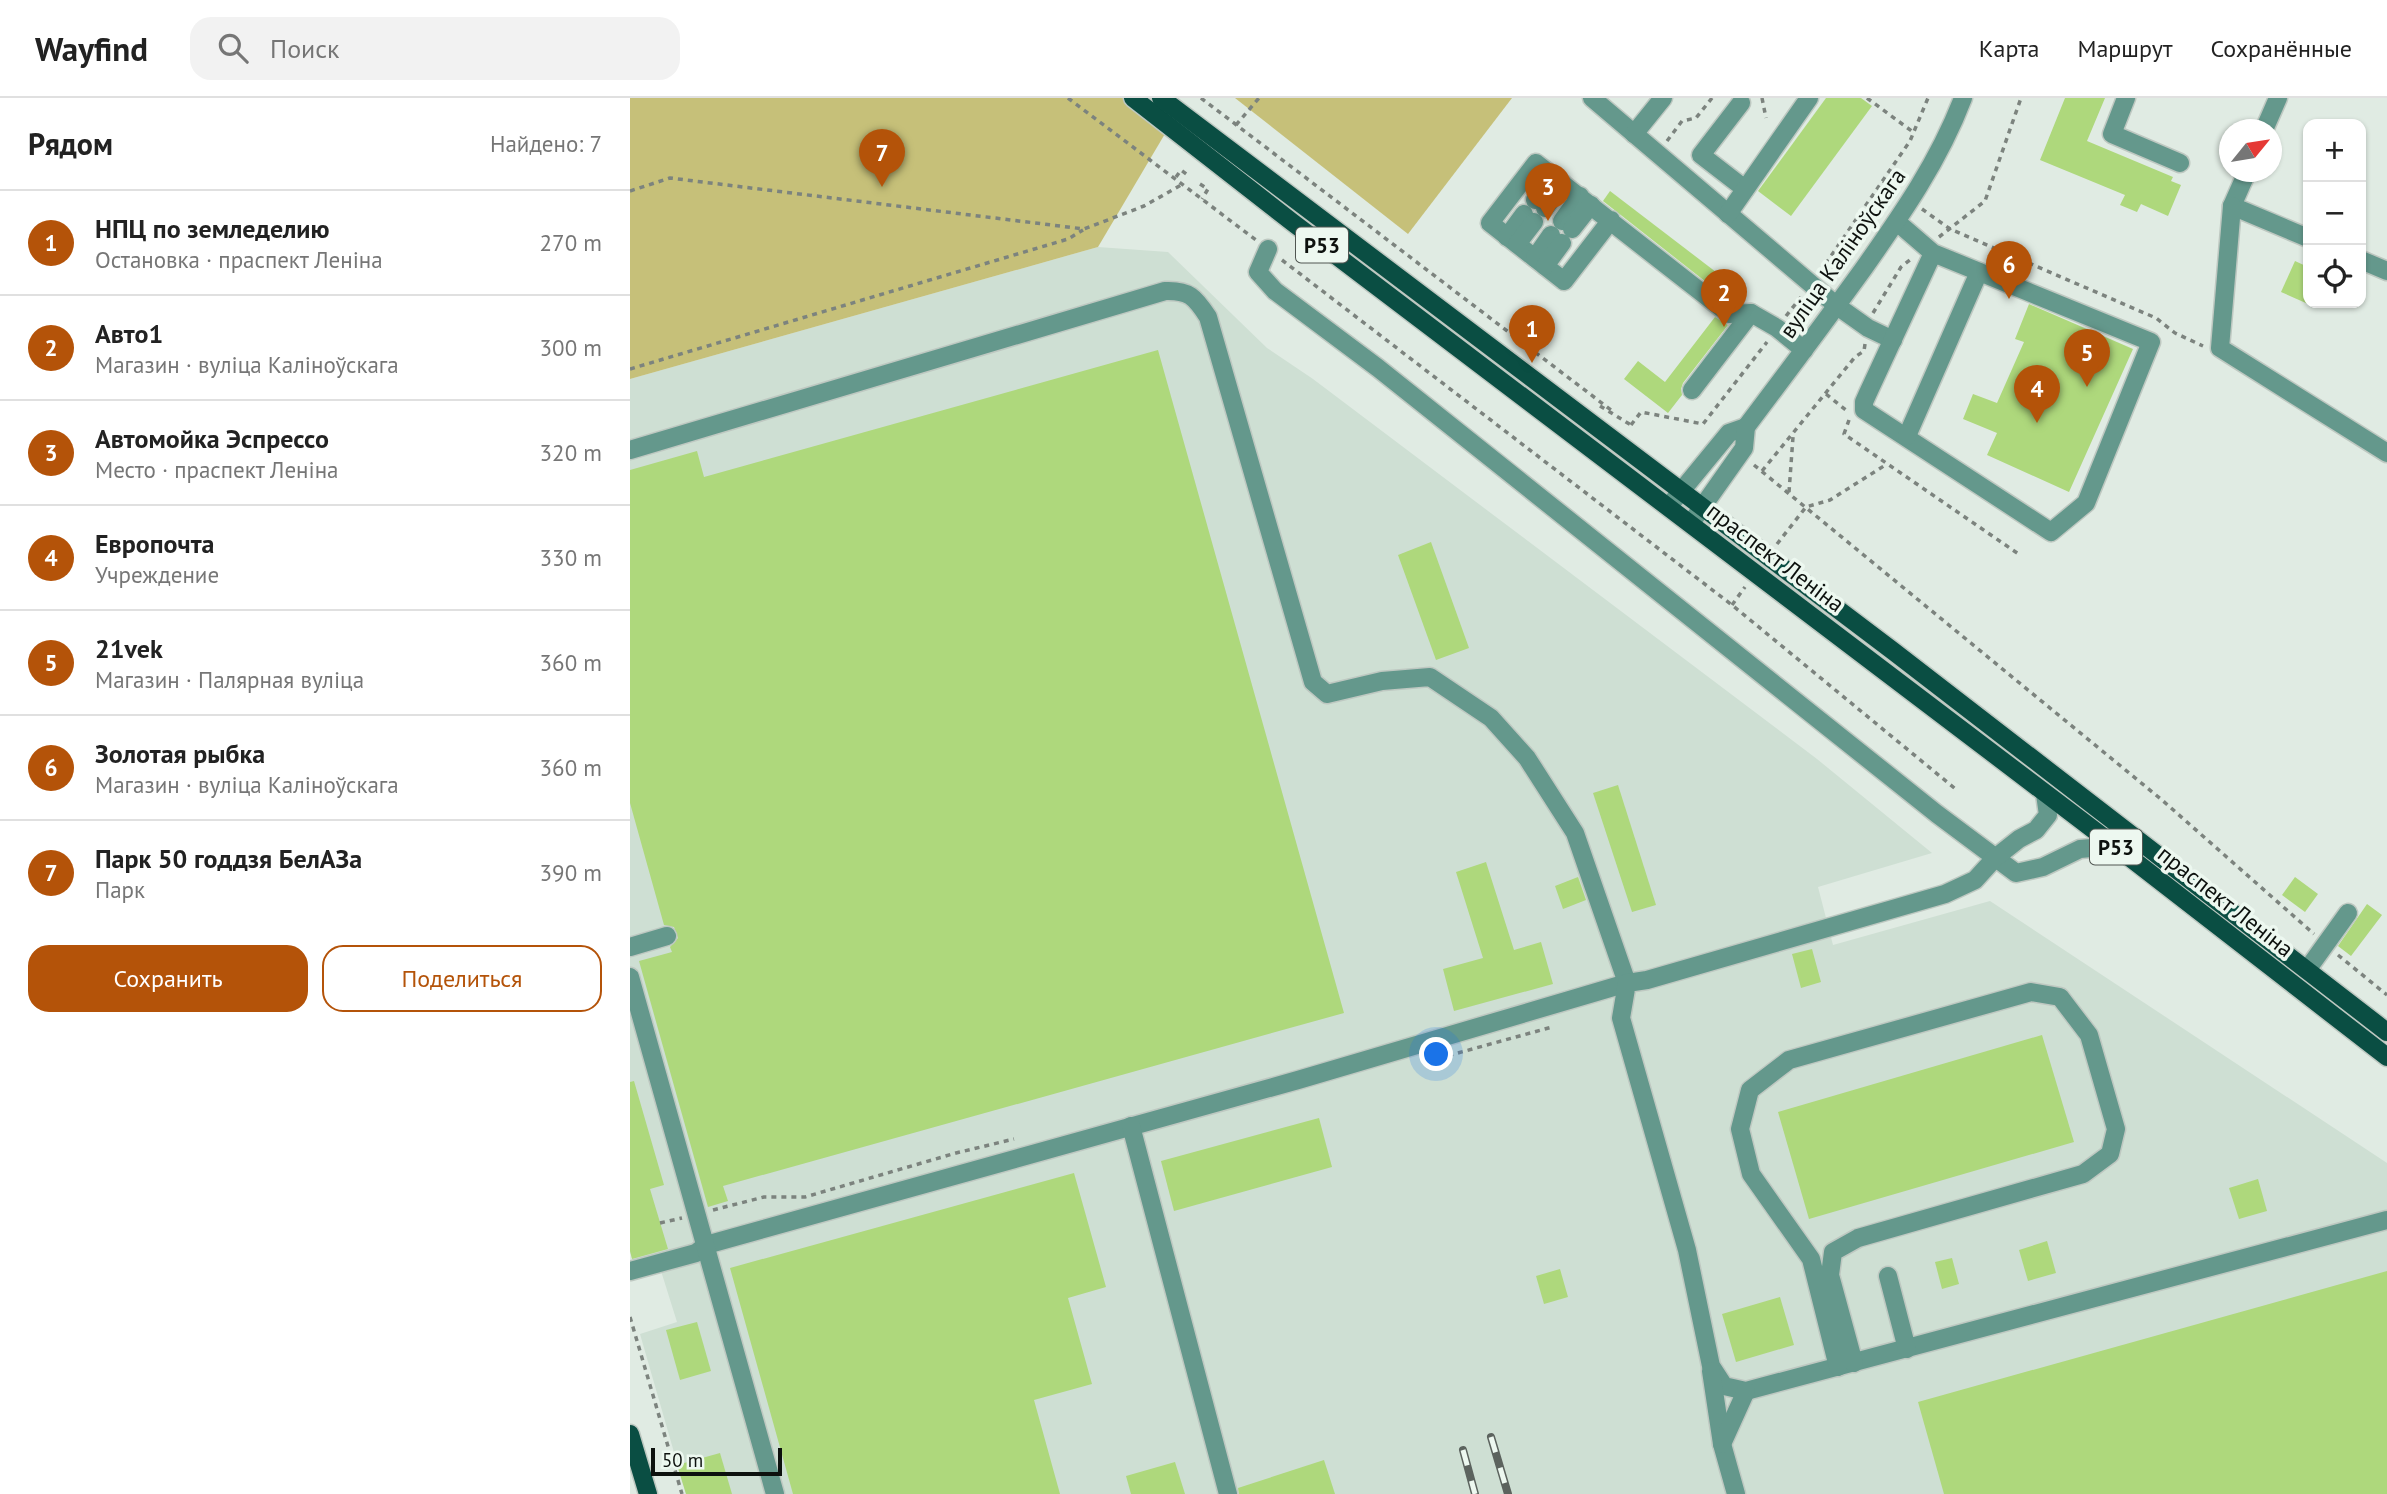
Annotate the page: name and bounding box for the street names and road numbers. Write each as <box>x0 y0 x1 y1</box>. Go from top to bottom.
street label: вуліца Каліноўскага <box>1773 162 1911 344</box>
road number: Р53 <box>1296 228 1348 262</box>
street label: праспект Леніна <box>1702 496 1850 618</box>
road number: Р53 <box>2090 830 2142 864</box>
street label: праспект Леніна <box>2152 839 2300 963</box>

